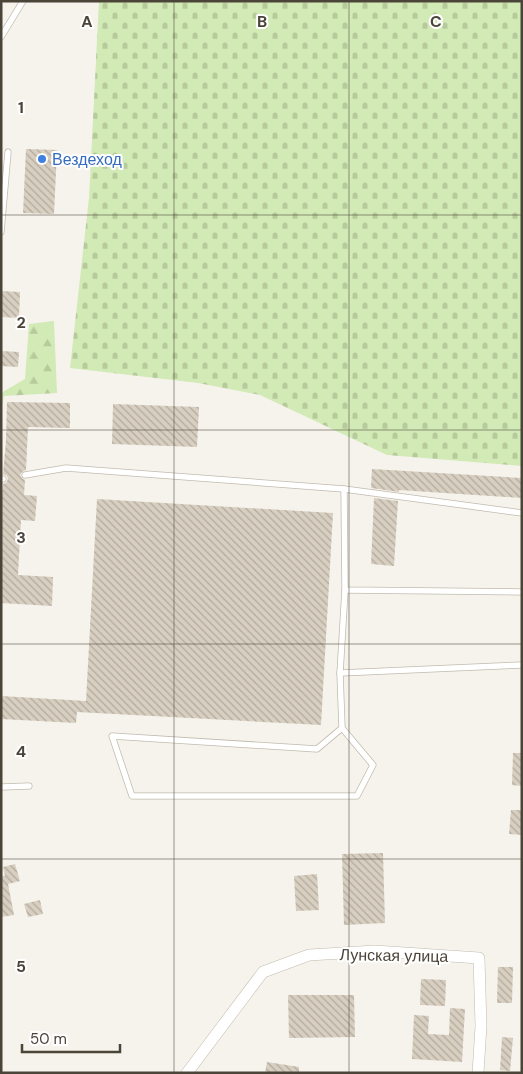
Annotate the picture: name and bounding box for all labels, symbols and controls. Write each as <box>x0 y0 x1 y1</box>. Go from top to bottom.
text: A <box>81 11 93 32</box>
text: B <box>257 11 267 32</box>
text: C <box>430 11 442 32</box>
text: 1 <box>18 97 24 118</box>
place label: Вездеход <box>52 149 122 170</box>
marker: Вездеход <box>36 153 48 165</box>
text: 2 <box>16 312 26 333</box>
text: 3 <box>16 527 26 548</box>
text: 4 <box>16 741 26 762</box>
street label: Лунская улица <box>339 944 449 967</box>
text: 5 <box>16 956 26 977</box>
scale bar <box>22 1022 120 1054</box>
text: 50 m <box>30 1029 67 1049</box>

